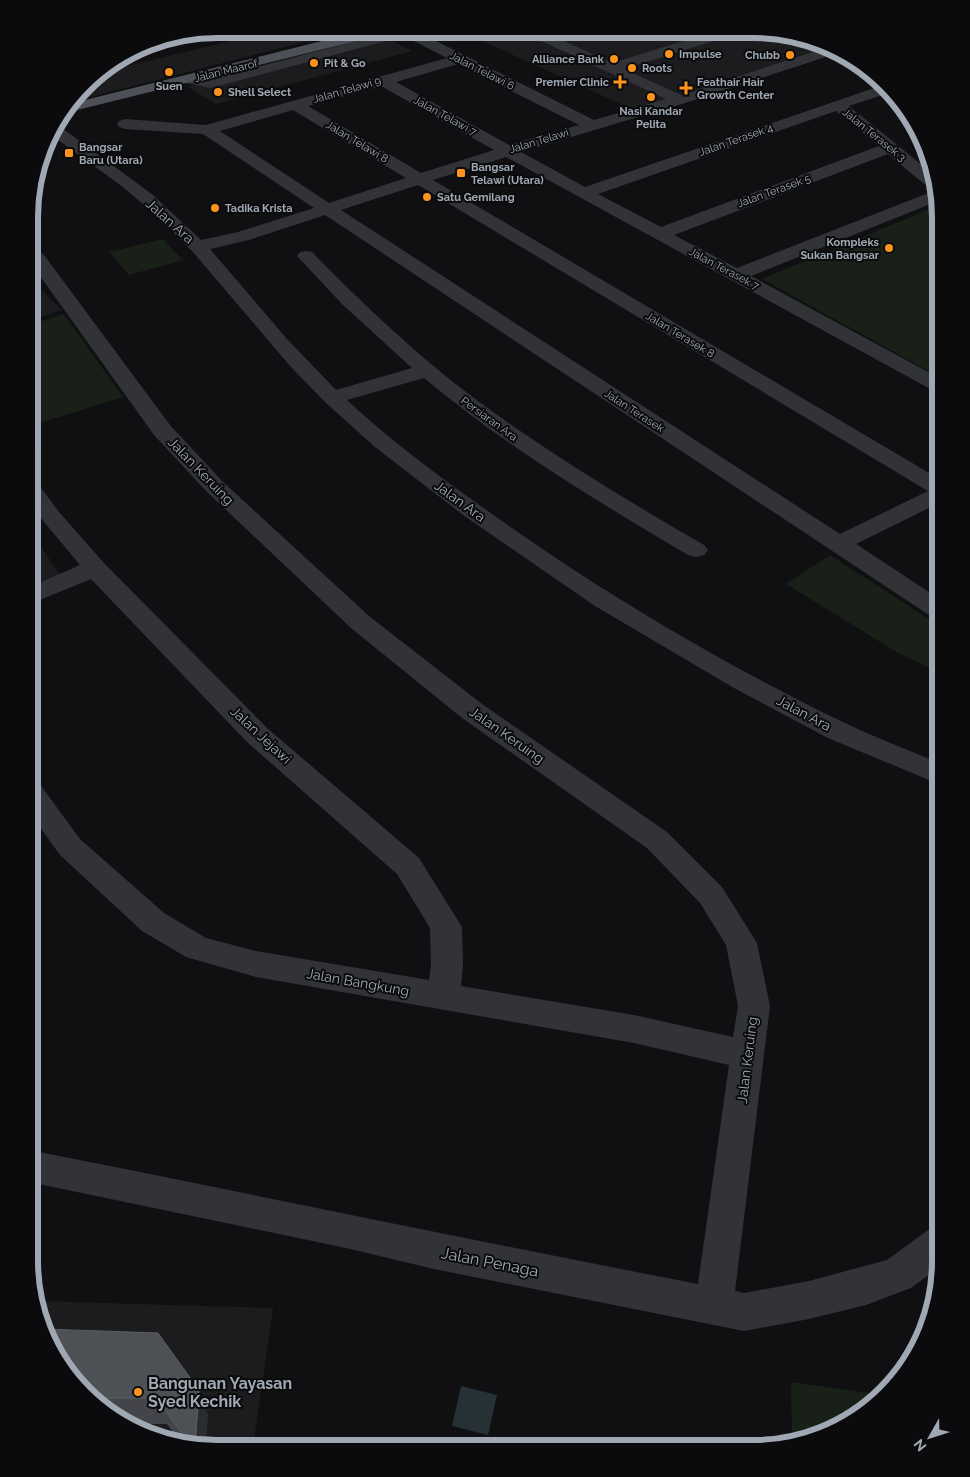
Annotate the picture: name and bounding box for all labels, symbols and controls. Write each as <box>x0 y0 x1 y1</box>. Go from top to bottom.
marker: Impulse <box>663 48 675 60</box>
place label: Impulse <box>679 48 722 61</box>
street label: Jalan Telawi 6 <box>448 49 517 93</box>
place label: Chubb <box>745 49 780 62</box>
marker: Chubb <box>784 49 796 61</box>
place label: Alliance Bank <box>532 53 605 66</box>
marker: Alliance Bank <box>608 53 620 65</box>
street label: Jalan Maarof <box>193 57 259 85</box>
marker: Pit & Go <box>308 57 320 69</box>
place label: Pit & Go <box>324 57 366 70</box>
marker: Roots <box>626 62 638 74</box>
place label: Roots <box>642 62 673 75</box>
marker: Suen <box>163 66 175 78</box>
street label: Jalan Telawi 9 <box>311 74 383 106</box>
marker: Premier Clinic <box>613 75 627 89</box>
place label: Premier Clinic <box>536 76 609 89</box>
place label: Feathair Hair Growth Center <box>697 76 775 102</box>
place label: Suen <box>156 80 183 93</box>
marker: Feathair Hair Growth Center <box>679 81 693 95</box>
marker: Shell Select <box>212 86 224 98</box>
place label: Shell Select <box>228 86 292 99</box>
marker: Nasi Kandar Pelita <box>645 91 657 103</box>
street label: Jalan Telawi 7 <box>411 93 479 139</box>
place label: Nasi Kandar Pelita <box>619 105 683 131</box>
street label: Jalan Terasek 3 <box>840 106 908 164</box>
street label: Jalan Telawi 8 <box>323 118 391 166</box>
street label: Jalan Terasek 4 <box>697 121 775 159</box>
street label: Jalan Telawi <box>508 126 570 156</box>
place label: Bangsar Baru (Utara) <box>79 141 143 167</box>
marker: Bangsar Baru (Utara) <box>63 147 75 159</box>
place label: Bangsar Telawi (Utara) <box>471 161 544 187</box>
marker: Bangsar Telawi (Utara) <box>455 167 467 179</box>
street label: Jalan Terasek 5 <box>735 172 813 210</box>
marker: Satu Gemilang <box>421 191 433 203</box>
place label: Satu Gemilang <box>437 191 515 204</box>
street label: Jalan Ara <box>143 195 197 247</box>
marker: Tadika Krista <box>209 202 221 214</box>
place label: Tadika Krista <box>225 202 292 215</box>
place label: Kompleks Sukan Bangsar <box>800 236 880 262</box>
marker: Kompleks Sukan Bangsar <box>883 242 895 254</box>
street label: Jalan Terasek 7 <box>687 245 761 293</box>
street label: Jalan Terasek 8 <box>643 309 717 361</box>
street label: Jalan Terasek <box>602 387 666 435</box>
street label: Persiaran Ara <box>458 394 520 444</box>
street label: Jalan Keruing <box>165 434 237 508</box>
street label: Jalan Ara <box>431 477 489 525</box>
street label: Jalan Ara <box>774 692 834 734</box>
street label: Jalan Jejawi <box>227 703 295 767</box>
street label: Jalan Keruing <box>467 703 547 767</box>
street label: Jalan Bangkung <box>306 965 410 999</box>
street label: Jalan Keruing <box>734 1016 760 1104</box>
street label: Jalan Penaga <box>440 1243 540 1281</box>
place label: Bangunan Yayasan Syed Kechik <box>148 1374 292 1411</box>
marker: Bangunan Yayasan Syed Kechik <box>132 1386 144 1398</box>
north arrow <box>905 1412 955 1462</box>
text: N <box>910 1436 929 1454</box>

